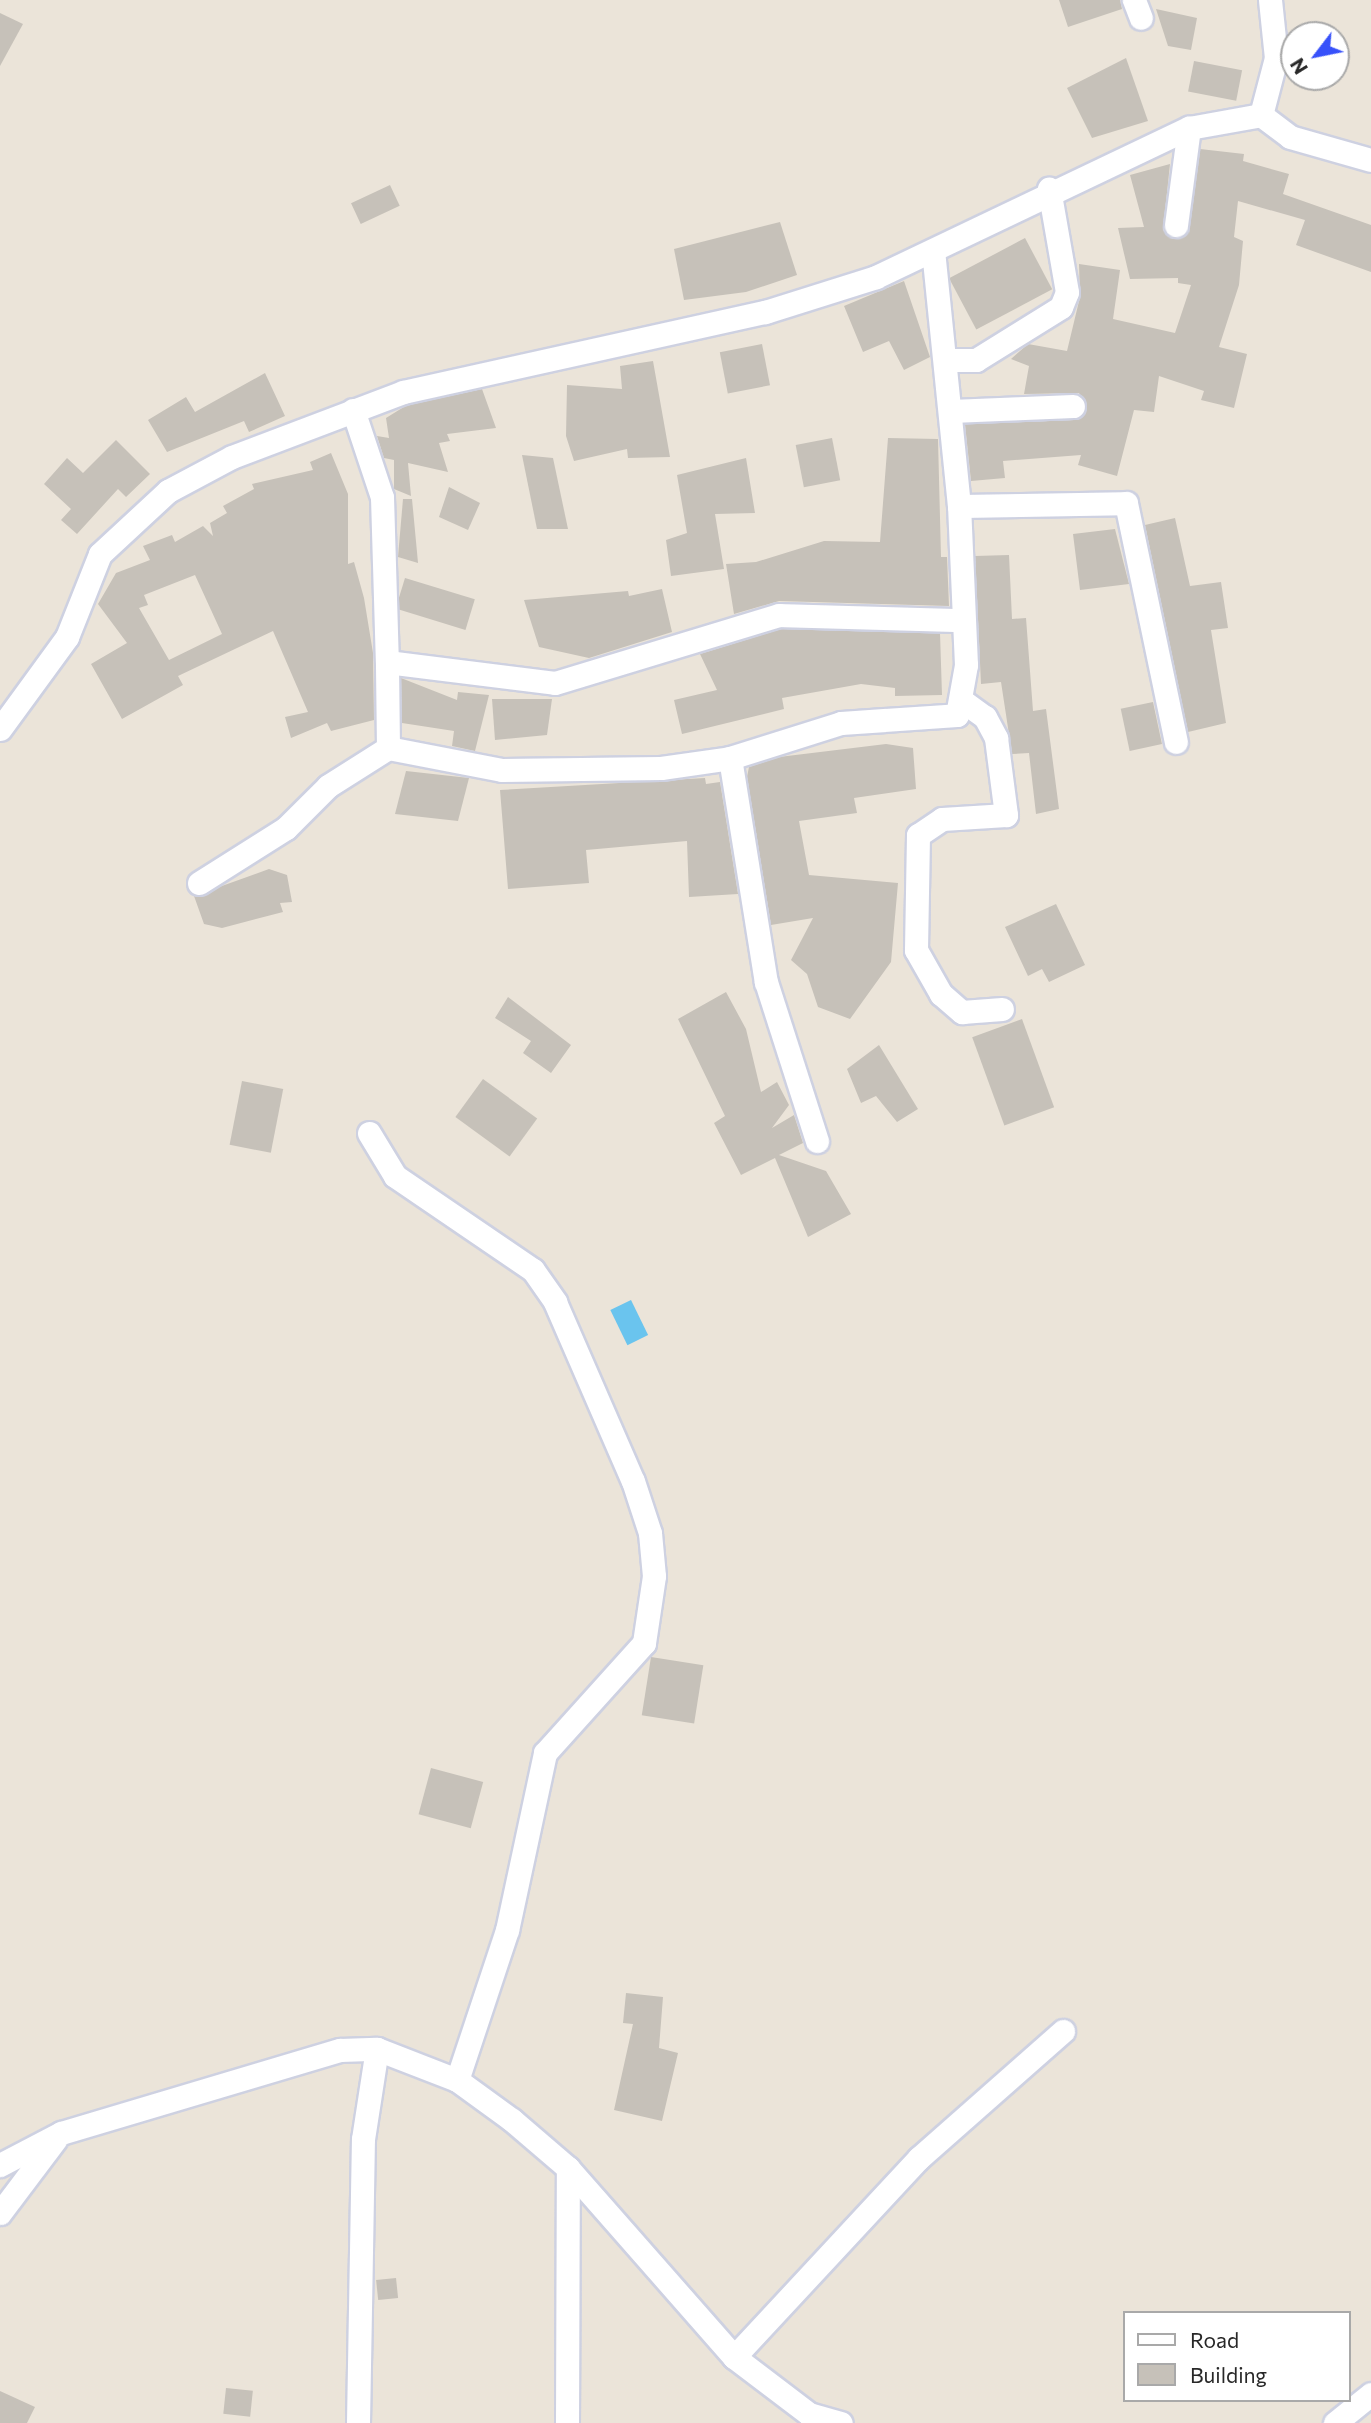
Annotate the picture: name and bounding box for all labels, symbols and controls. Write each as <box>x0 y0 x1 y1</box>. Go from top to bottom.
north arrow <box>1280 21 1350 91</box>
text: N <box>1285 54 1312 78</box>
legend <box>1122 2311 1350 2402</box>
text: Road <box>1190 2327 1239 2352</box>
text: Building <box>1190 2362 1267 2387</box>

